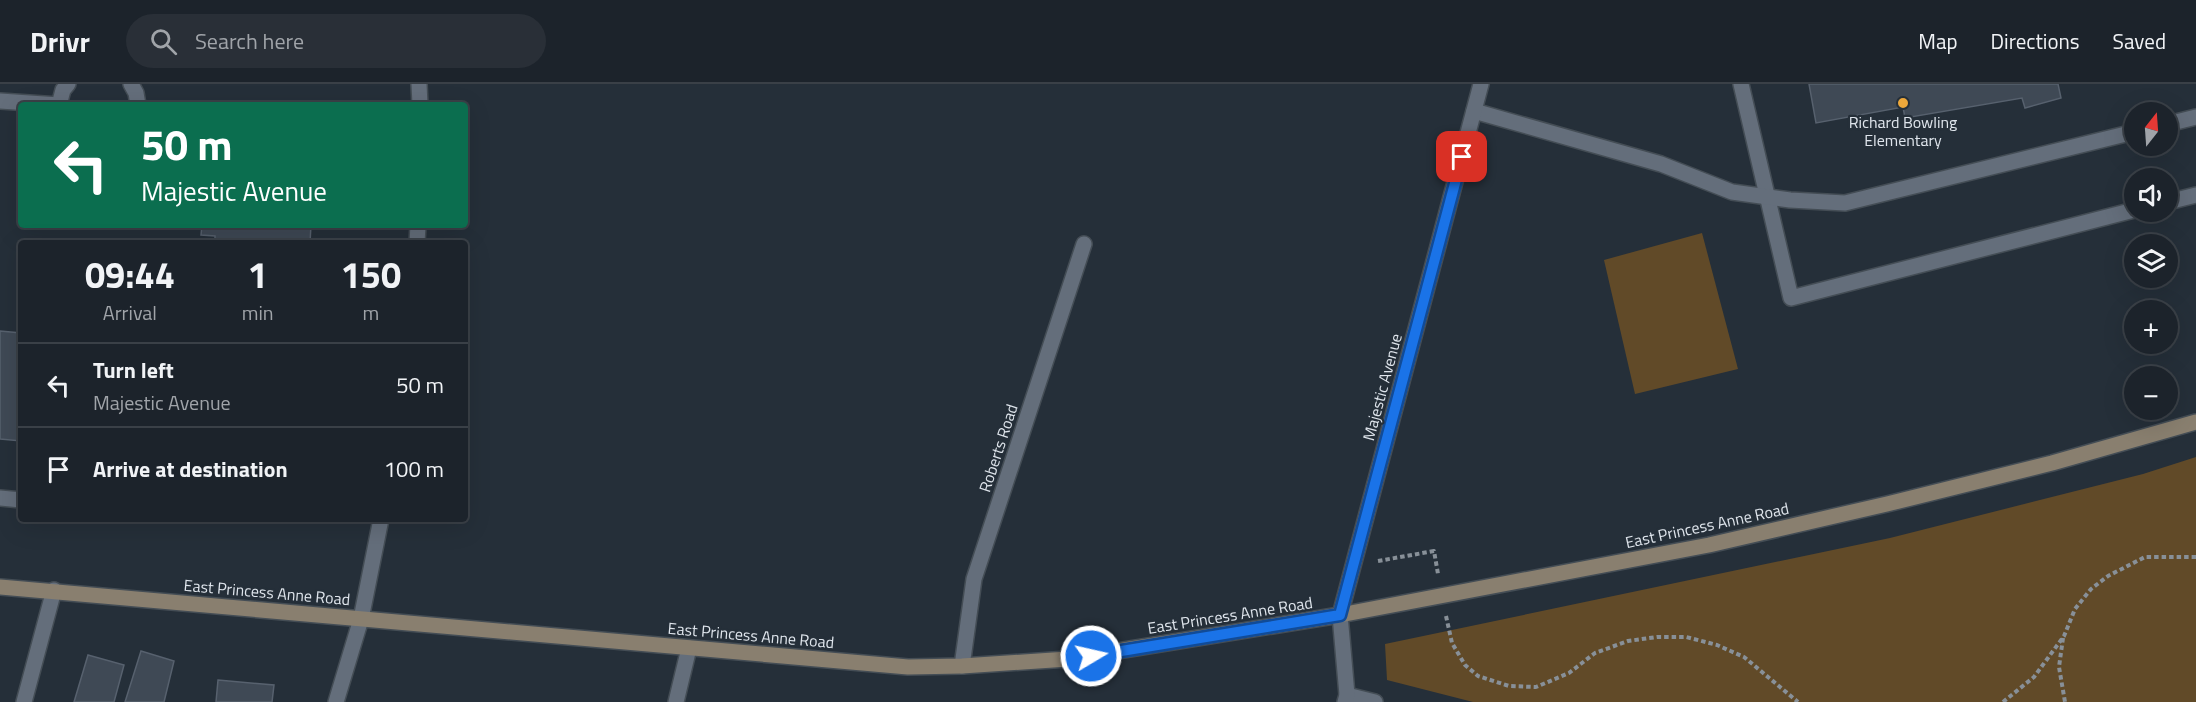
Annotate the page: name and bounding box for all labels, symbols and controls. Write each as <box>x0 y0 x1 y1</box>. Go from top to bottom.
search box <box>126 14 546 68</box>
text: Drivr <box>30 20 90 63</box>
text: Search here <box>195 24 304 58</box>
icon: search <box>147 25 180 58</box>
text: Map <box>1918 25 1958 57</box>
text: Directions <box>1991 25 2080 57</box>
text: Saved <box>2113 25 2166 57</box>
marker: Richard Bowling Elementary <box>1896 96 1910 110</box>
north arrow <box>2124 102 2178 156</box>
map controls <box>2124 102 2178 420</box>
place label: Richard Bowling Elementary <box>1849 110 1957 152</box>
text: 50 m <box>141 112 233 176</box>
icon: left <box>42 126 120 204</box>
pin <box>1436 131 1487 182</box>
icon: arrive <box>1445 140 1478 173</box>
button: sound <box>2124 168 2178 222</box>
text: Majestic Avenue <box>141 170 327 211</box>
button: layers <box>2124 234 2178 288</box>
text: 09:44 <box>85 247 175 302</box>
text: 1 <box>248 247 268 302</box>
text: 150 <box>341 247 401 302</box>
text: Arrival <box>103 297 157 328</box>
text: min <box>242 297 274 328</box>
text: m <box>362 297 379 328</box>
button: + <box>2124 300 2178 354</box>
street label: Majestic Avenue <box>1356 331 1408 443</box>
text: Turn left <box>93 353 174 387</box>
button: − <box>2124 366 2178 420</box>
text: 50 m <box>396 368 444 402</box>
icon: left <box>42 369 75 402</box>
text: Majestic Avenue <box>93 387 231 418</box>
street label: Roberts Road <box>972 401 1024 495</box>
text: Arrive at destination <box>93 452 288 486</box>
text: 100 m <box>384 452 444 486</box>
icon: arrive <box>42 453 75 486</box>
street label: East Princess Anne Road <box>1623 496 1791 554</box>
street label: East Princess Anne Road <box>183 573 351 611</box>
street label: East Princess Anne Road <box>1146 590 1314 640</box>
street label: East Princess Anne Road <box>667 616 835 654</box>
position arrow <box>1059 624 1123 688</box>

